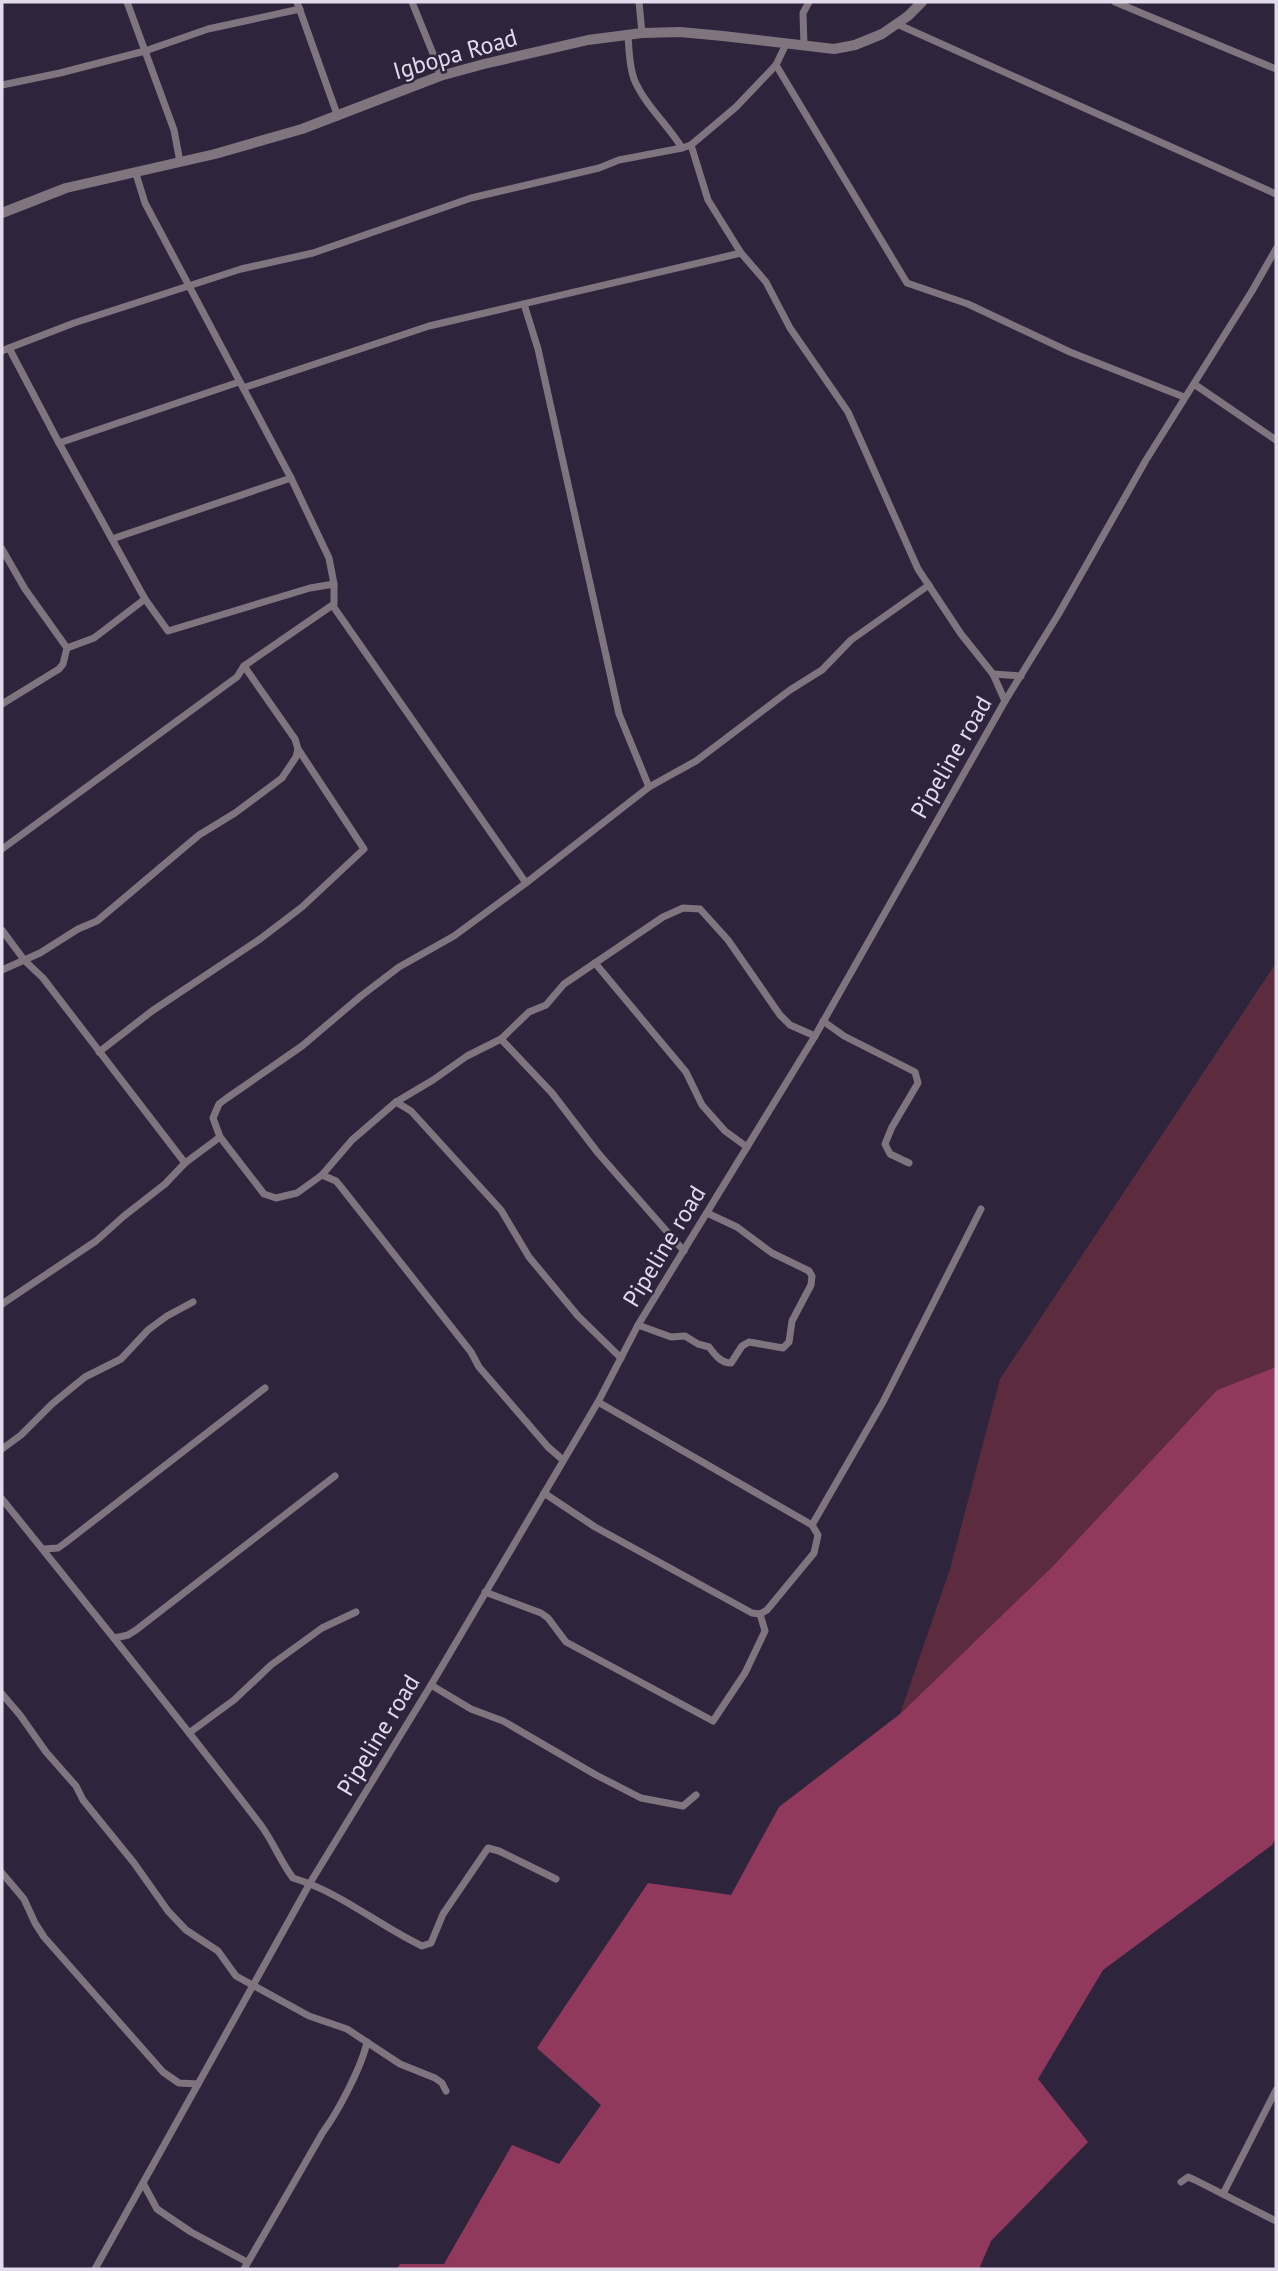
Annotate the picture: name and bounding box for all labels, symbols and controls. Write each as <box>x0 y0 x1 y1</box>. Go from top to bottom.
street label: Igbopa Road <box>389 21 521 87</box>
street label: Pipeline road <box>904 690 998 824</box>
street label: Pipeline road <box>616 1180 712 1312</box>
street label: Pipeline road <box>330 1669 426 1801</box>

